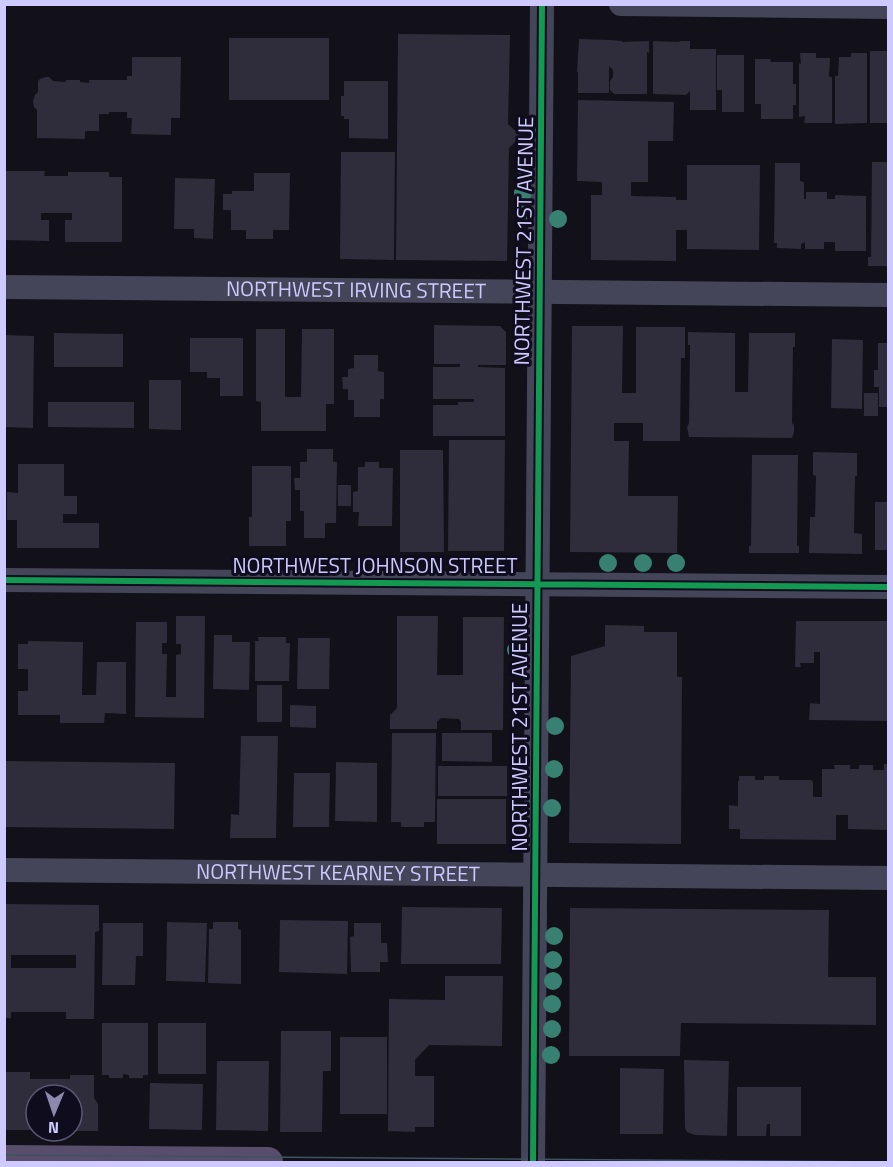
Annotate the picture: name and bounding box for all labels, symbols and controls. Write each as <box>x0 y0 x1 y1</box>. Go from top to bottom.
street label: NORTHWEST 21ST AVENUE <box>505 116 541 366</box>
street label: NORTHWEST IRVING STREET <box>226 272 486 306</box>
street label: NORTHWEST JOHNSON STREET <box>232 549 518 581</box>
street label: NORTHWEST 21ST AVENUE <box>503 603 535 851</box>
street label: NORTHWEST KEARNEY STREET <box>196 855 480 889</box>
north arrow <box>24 1083 84 1143</box>
text: N <box>48 1116 59 1140</box>

